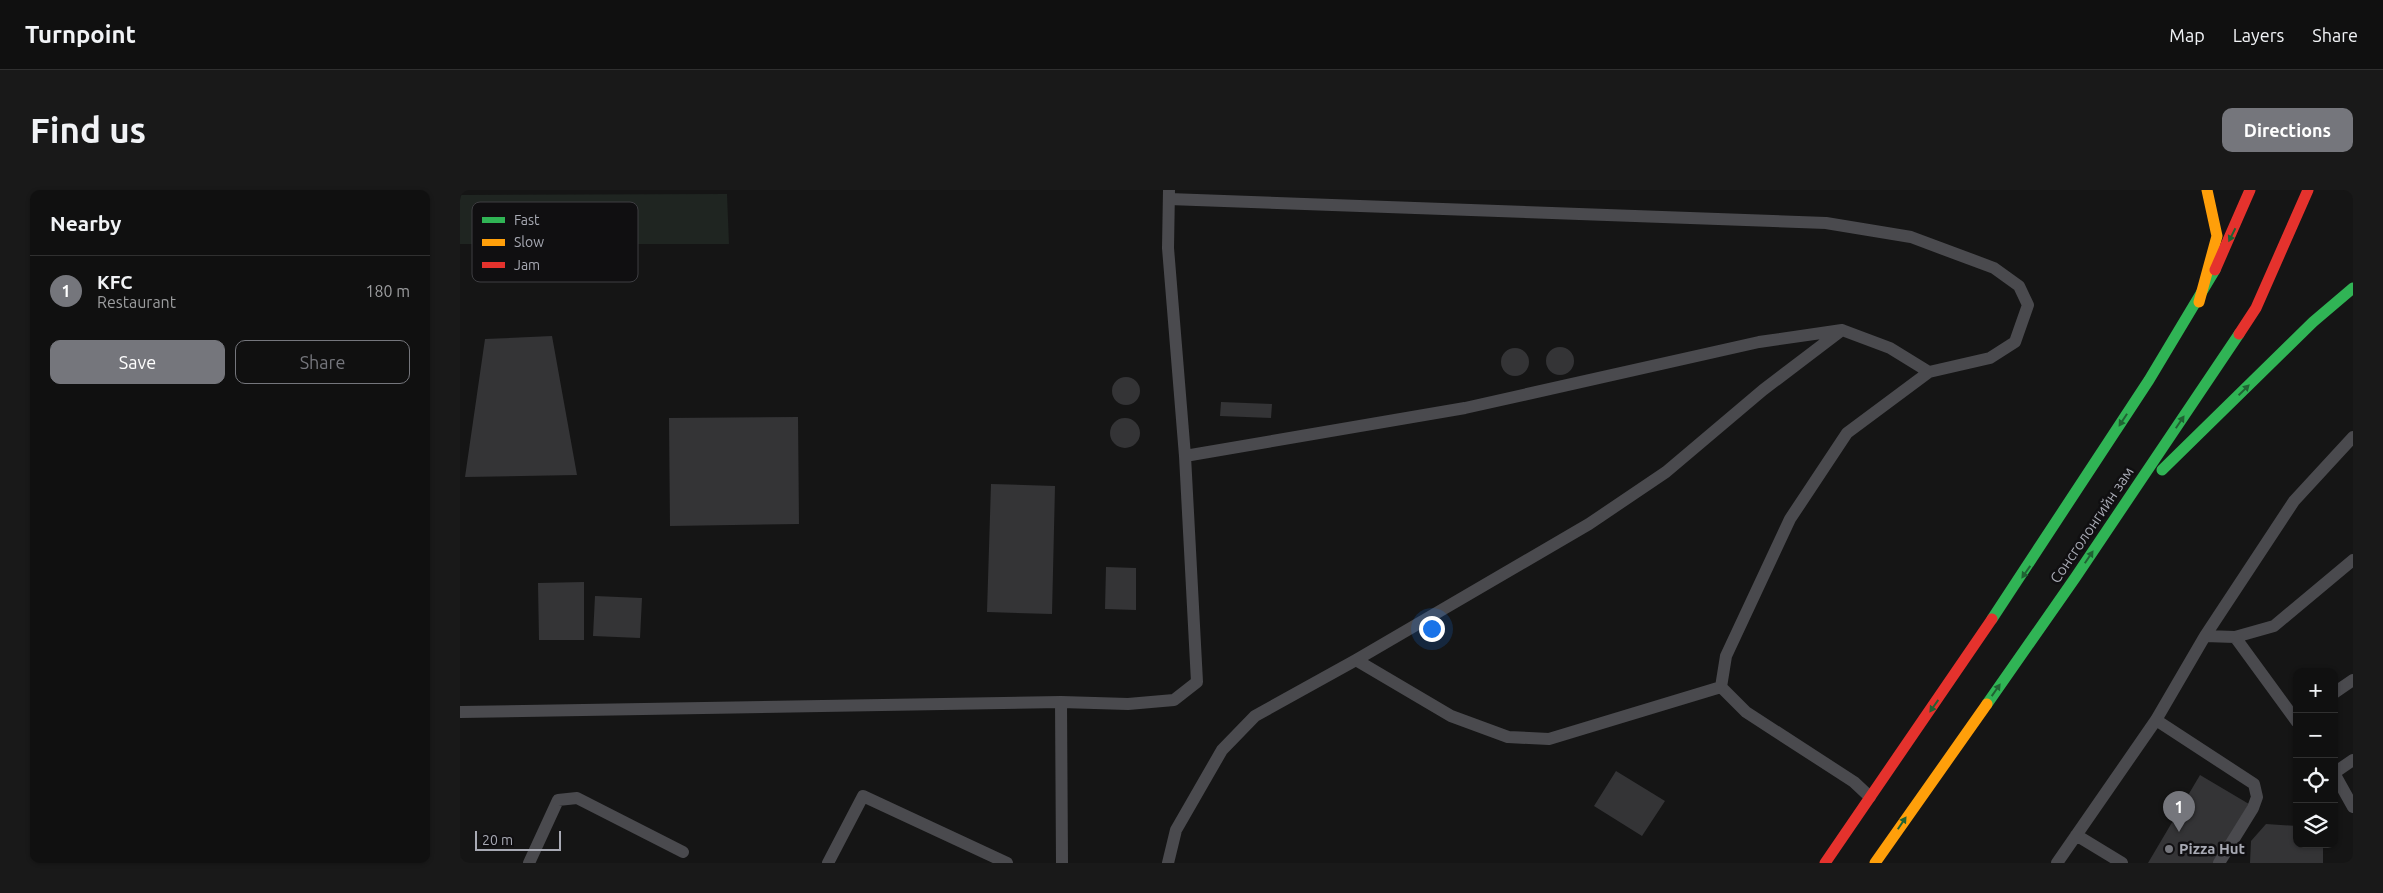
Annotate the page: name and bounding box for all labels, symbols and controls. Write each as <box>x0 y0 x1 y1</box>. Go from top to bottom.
text: Turnpoint <box>25 21 136 48</box>
text: Map <box>2169 25 2205 45</box>
text: Layers <box>2233 25 2284 45</box>
text: Share <box>2312 25 2358 45</box>
button: Directions <box>2222 108 2353 152</box>
text: Find us <box>30 110 146 150</box>
legend <box>472 202 638 282</box>
text: Nearby <box>50 211 121 235</box>
text: Fast <box>514 212 540 228</box>
one-way arrow <box>2228 228 2236 243</box>
text: Slow <box>514 234 544 250</box>
text: Jam <box>514 257 540 273</box>
text: KFC <box>97 271 132 293</box>
text: 1 <box>61 282 71 300</box>
text: 180 m <box>365 282 410 300</box>
text: Restaurant <box>97 293 176 311</box>
button: Save <box>50 340 225 384</box>
button: Share <box>235 340 410 384</box>
one-way arrow <box>2237 384 2249 396</box>
one-way arrow <box>2118 414 2128 427</box>
one-way arrow <box>2175 415 2185 429</box>
street label: Сонсголонгийн зам <box>2046 463 2137 586</box>
one-way arrow <box>2084 550 2094 564</box>
one-way arrow <box>2021 565 2031 579</box>
your location <box>1419 616 1445 642</box>
map controls <box>2293 668 2338 848</box>
button: + <box>2293 668 2338 713</box>
one-way arrow <box>1991 683 2001 697</box>
one-way arrow <box>1929 699 1939 712</box>
button: − <box>2293 713 2338 758</box>
button: locate <box>2293 758 2338 803</box>
pin: 1 <box>2163 791 2195 832</box>
button: layers <box>2293 803 2338 848</box>
one-way arrow <box>1897 816 1907 829</box>
scale bar <box>475 828 561 851</box>
text: 20 m <box>482 832 513 848</box>
place label: Pizza Hut <box>2179 840 2246 857</box>
marker: Pizza Hut <box>2163 843 2175 855</box>

